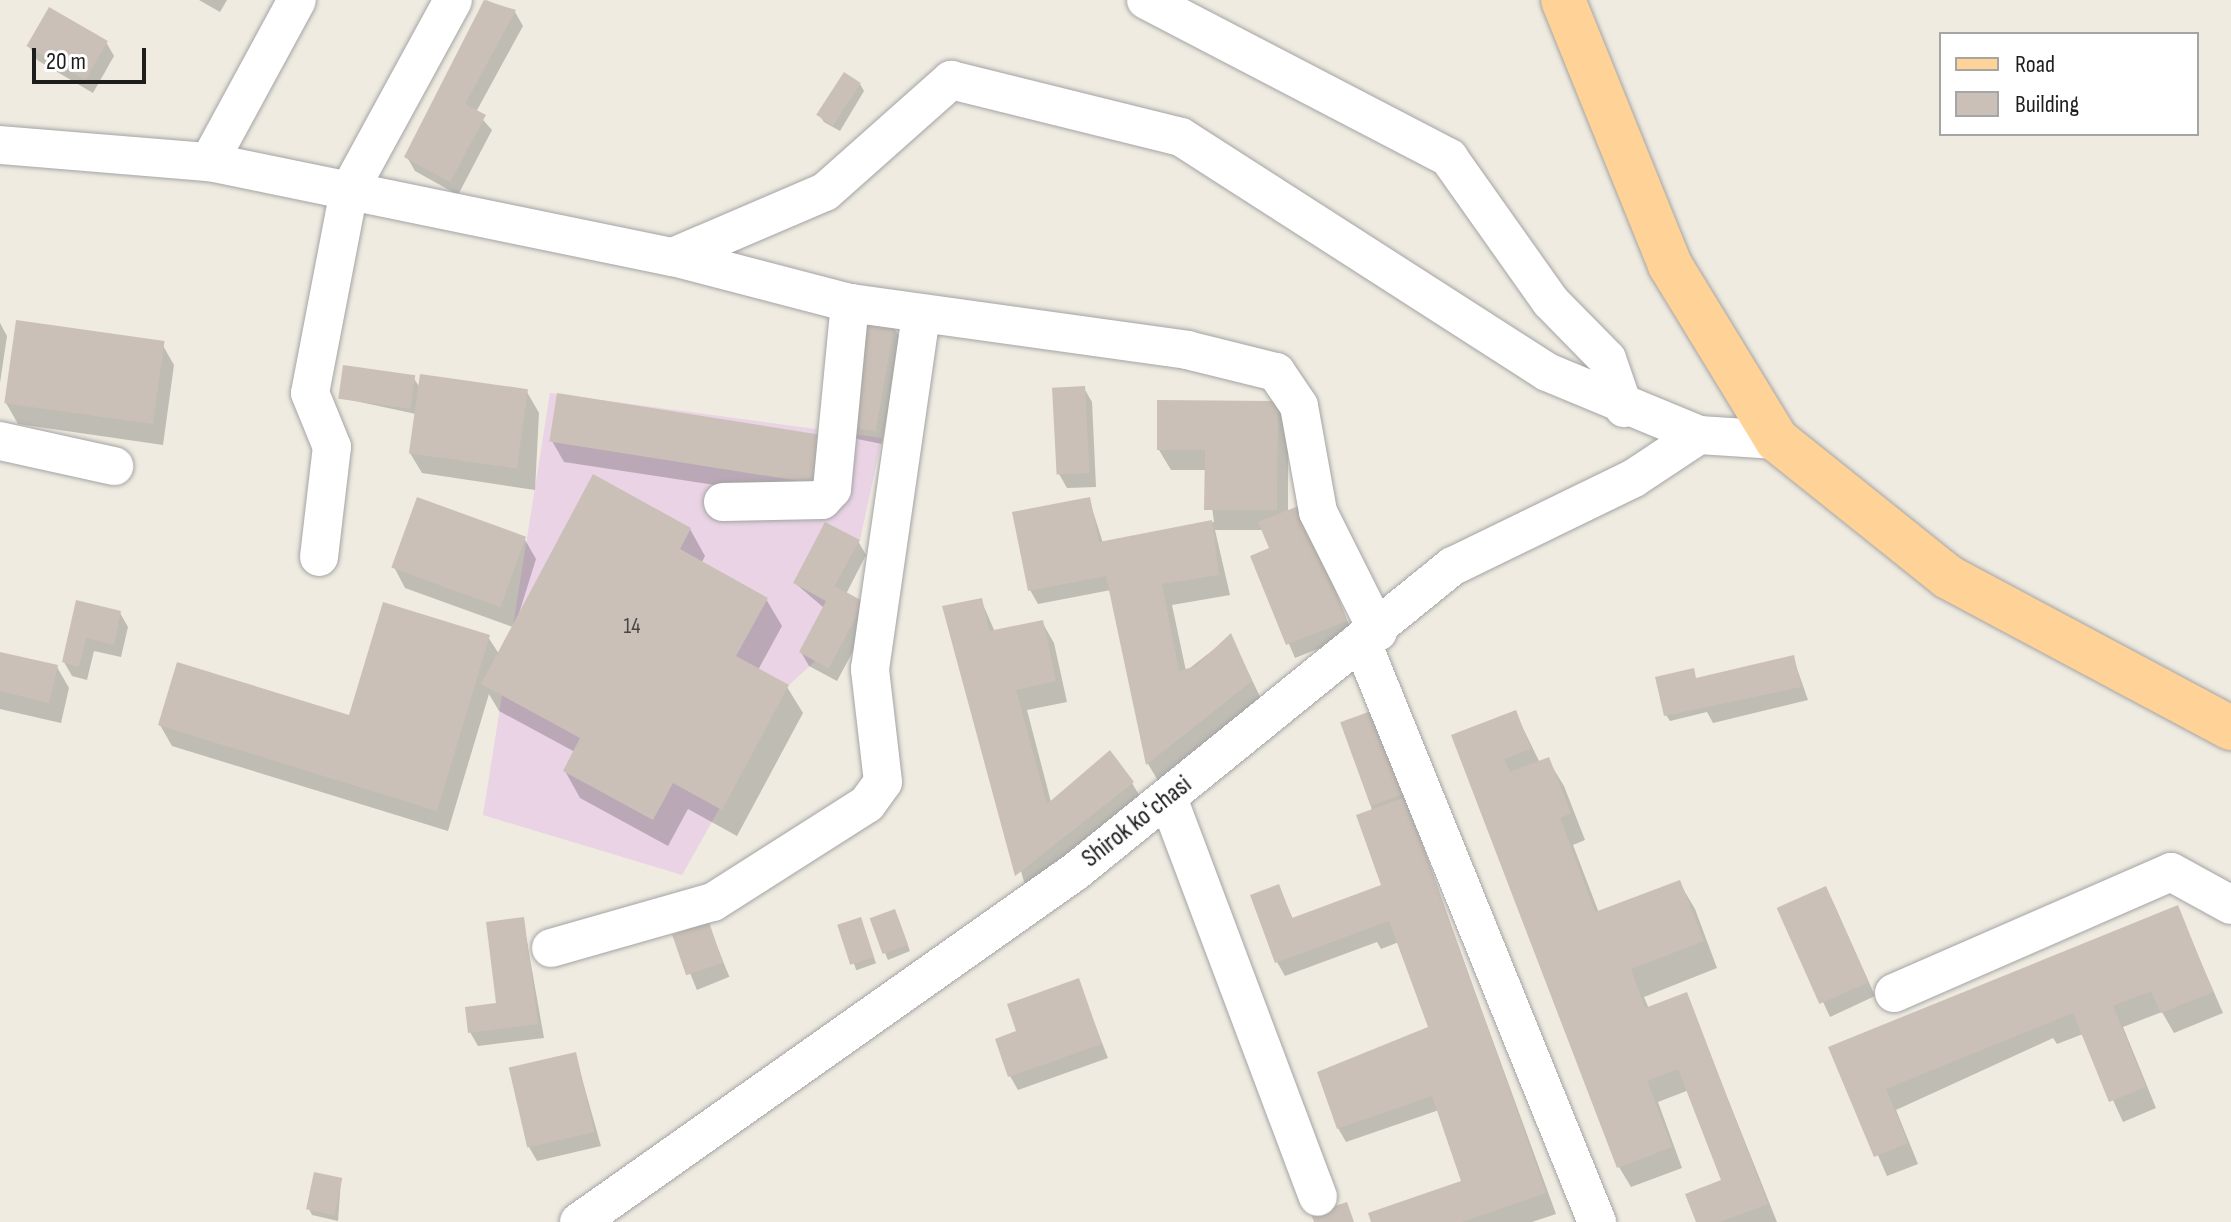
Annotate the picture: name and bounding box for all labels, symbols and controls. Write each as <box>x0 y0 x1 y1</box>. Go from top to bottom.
scale bar <box>36 32 150 82</box>
legend <box>1939 32 2199 136</box>
text: 20 m <box>46 47 86 76</box>
text: Road <box>2015 50 2055 79</box>
text: Building <box>2015 90 2079 119</box>
house number: 14 <box>624 614 640 640</box>
street label: Shirok koʻchasi <box>1076 769 1198 875</box>

